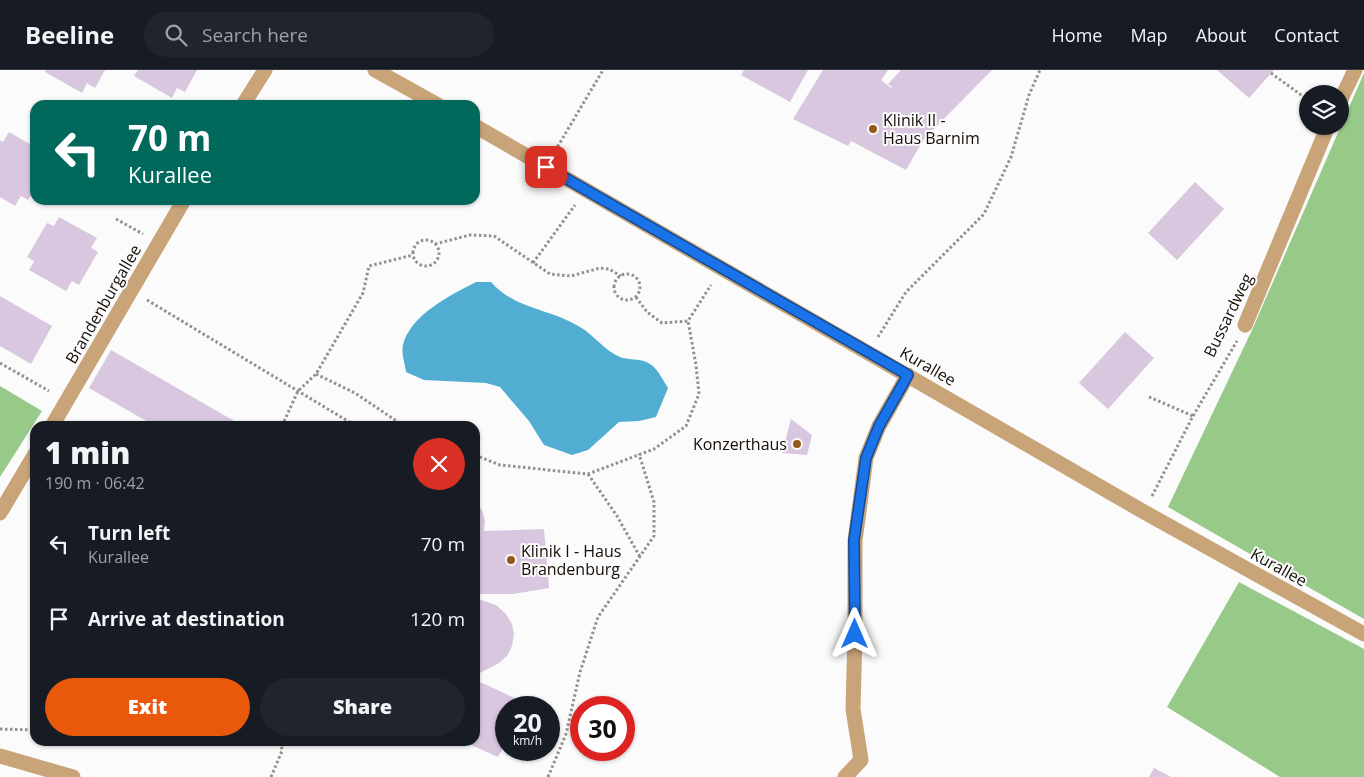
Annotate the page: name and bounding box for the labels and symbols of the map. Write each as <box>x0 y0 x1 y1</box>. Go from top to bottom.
place label: Klinik II - Haus Barnim <box>883 109 980 149</box>
marker: Klinik II - Haus Barnim <box>867 123 879 135</box>
pin <box>525 146 567 188</box>
street label: Brandenburgallee <box>60 240 146 367</box>
street label: Bussardweg <box>1198 269 1258 361</box>
street label: Kurallee <box>896 341 960 391</box>
place label: Konzerthaus <box>693 433 787 455</box>
marker: Konzerthaus <box>791 438 803 450</box>
place label: Klinik I - Haus Brandenburg <box>521 540 621 580</box>
street label: Kurallee <box>1247 543 1311 591</box>
marker: Klinik I - Haus Brandenburg <box>505 554 517 566</box>
position arrow <box>828 607 880 659</box>
speed limit sign: 30 <box>570 696 635 761</box>

